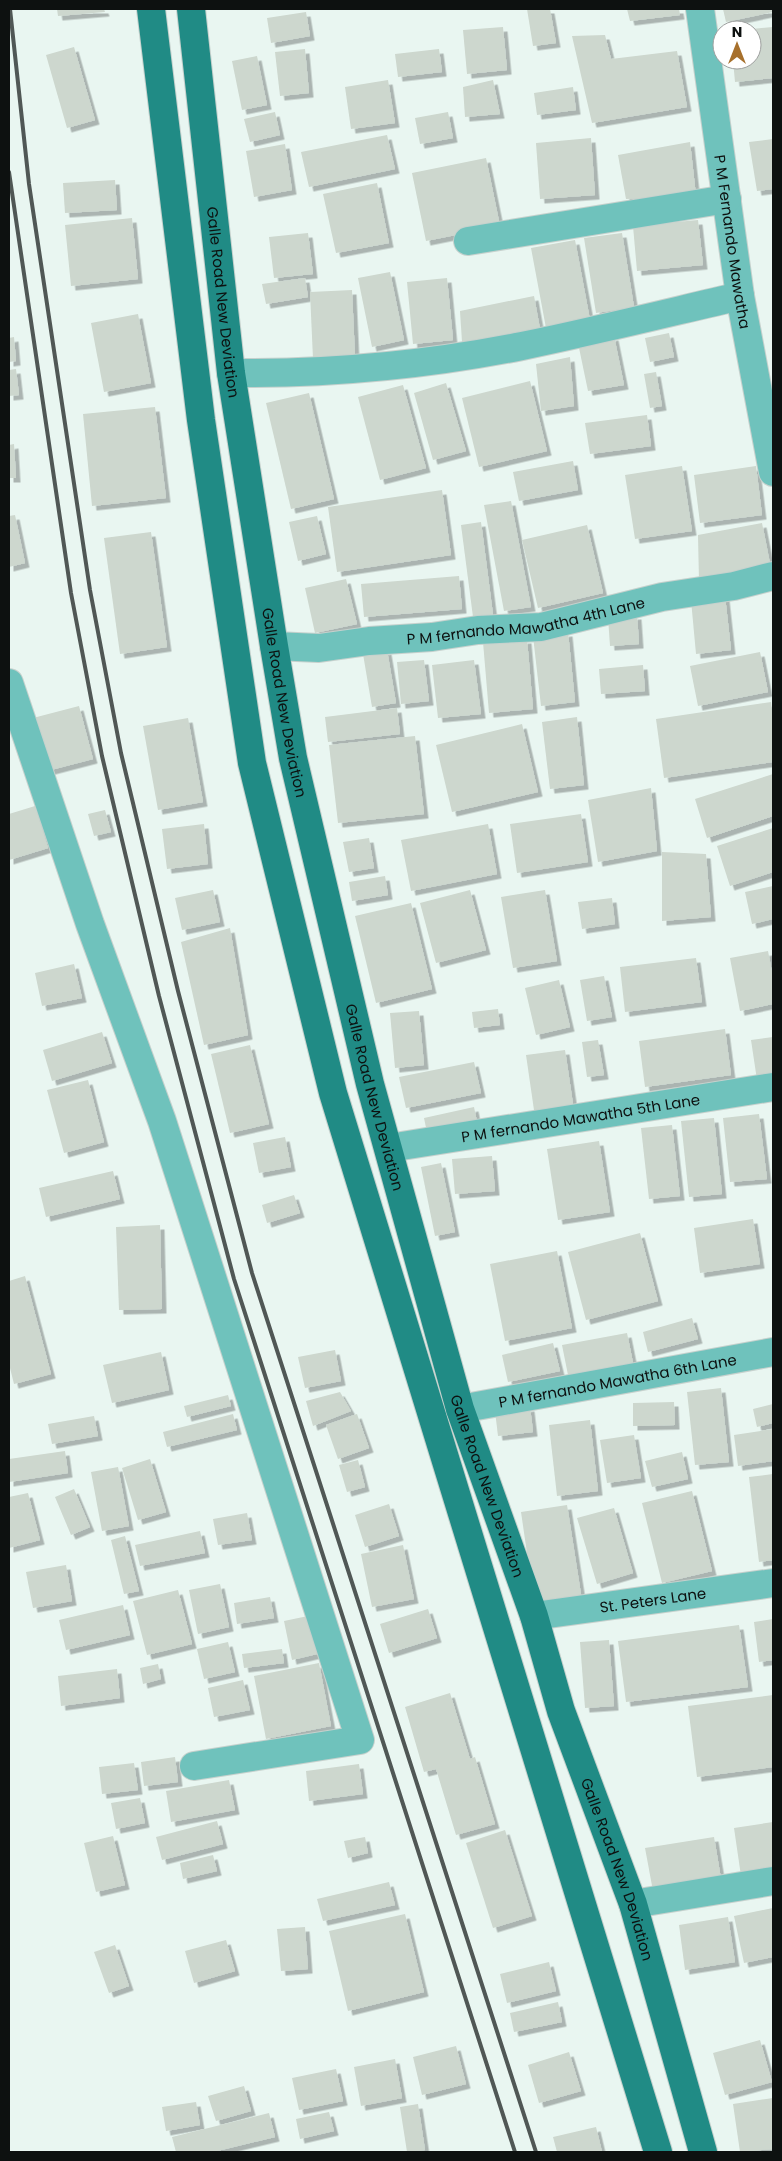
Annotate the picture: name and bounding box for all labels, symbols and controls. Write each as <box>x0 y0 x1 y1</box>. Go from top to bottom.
north arrow <box>712 20 762 70</box>
text: N <box>732 22 742 42</box>
street label: P M Fernando Mawatha <box>710 153 756 331</box>
street label: Galle Road New Deviation <box>202 205 245 399</box>
street label: P M fernando Mawatha 4th Lane <box>406 591 647 649</box>
street label: Galle Road New Deviation <box>258 606 312 799</box>
street label: Galle Road New Deviation <box>341 1001 409 1193</box>
street label: P M fernando Mawatha 5th Lane <box>460 1088 701 1147</box>
street label: P M fernando Mawatha 6th Lane <box>497 1348 738 1412</box>
street label: Galle Road New Deviation <box>446 1392 530 1580</box>
street label: St. Peters Lane <box>598 1582 707 1617</box>
street label: Galle Road New Deviation <box>576 1775 659 1963</box>

